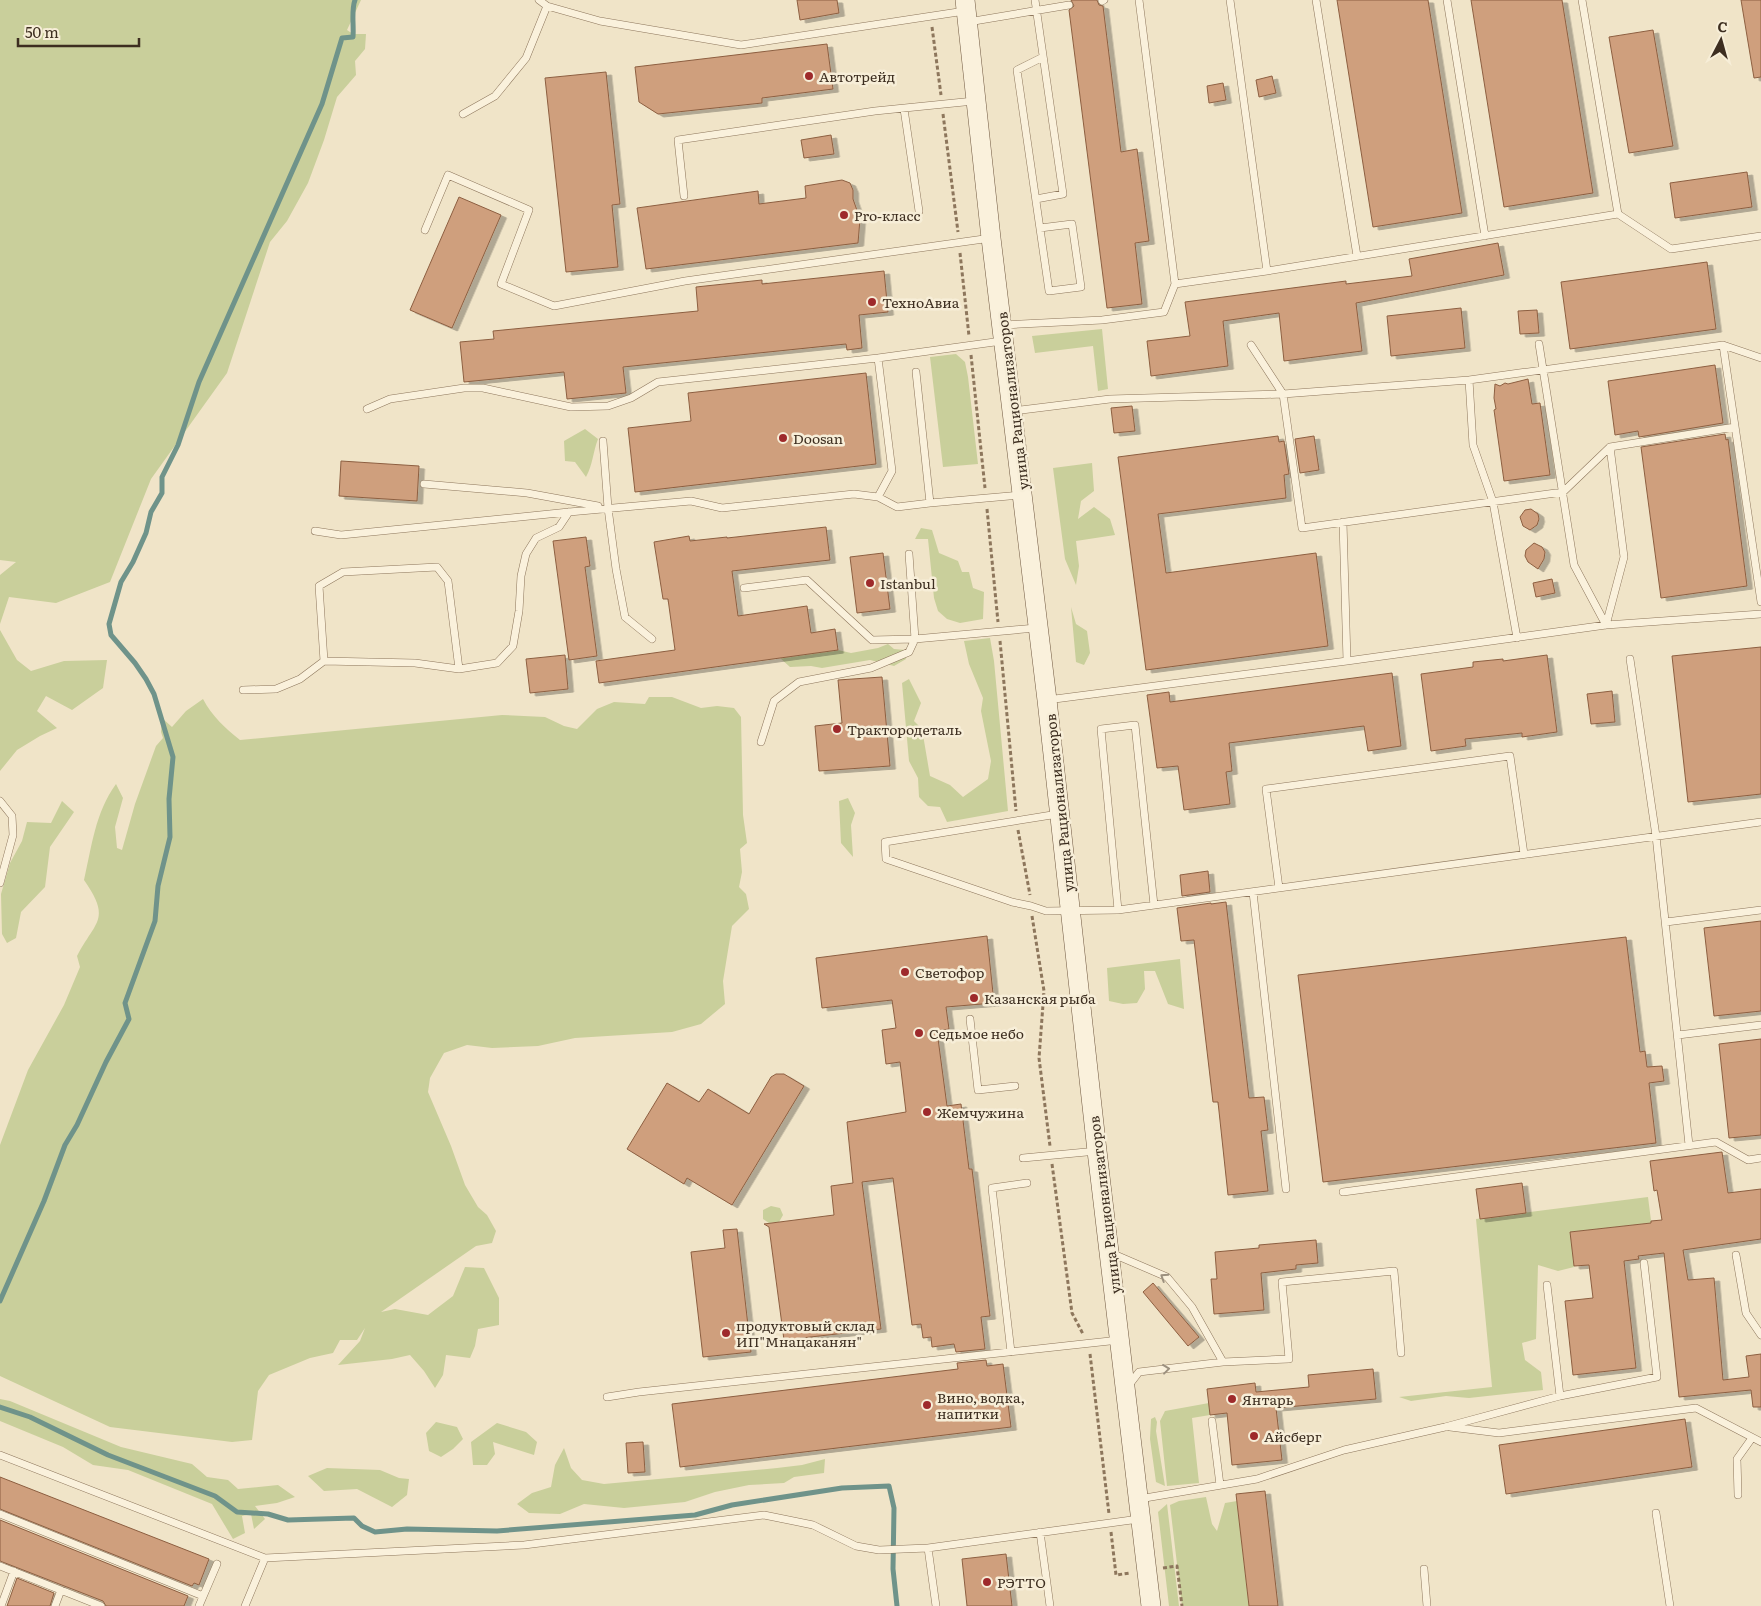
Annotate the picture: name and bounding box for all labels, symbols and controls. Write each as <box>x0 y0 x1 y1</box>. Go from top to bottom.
scale bar <box>18 15 139 47</box>
north arrow <box>1696 15 1746 65</box>
text: С <box>1716 16 1729 37</box>
text: 50 m <box>25 20 59 43</box>
place label: Автотрейд <box>819 66 895 86</box>
marker: Автотрейд <box>803 70 815 82</box>
place label: Pro-класс <box>854 205 920 225</box>
marker: Pro-класс <box>838 209 850 221</box>
place label: ТехноАвиа <box>882 292 960 312</box>
marker: ТехноАвиа <box>866 296 878 308</box>
street label: улица Рационализаторов <box>991 311 1033 491</box>
place label: Doosan <box>793 428 843 448</box>
marker: Doosan <box>777 432 789 444</box>
place label: Istanbul <box>880 573 936 593</box>
marker: Istanbul <box>864 577 876 589</box>
street label: улица Рационализаторов <box>1040 713 1078 893</box>
place label: Трактородеталь <box>847 719 962 739</box>
marker: Трактородеталь <box>831 723 843 735</box>
place label: Светофор <box>915 962 984 982</box>
marker: Светофор <box>899 966 911 978</box>
place label: Казанская рыба <box>984 988 1096 1008</box>
marker: Казанская рыба <box>968 992 980 1004</box>
place label: Седьмое небо <box>929 1023 1024 1043</box>
marker: Седьмое небо <box>913 1027 925 1039</box>
place label: Жемчужина <box>937 1102 1024 1122</box>
marker: Жемчужина <box>921 1106 933 1118</box>
street label: улица Рационализаторов <box>1083 1115 1125 1295</box>
one-way arrow <box>1160 1274 1169 1283</box>
place label: продуктовый склад ИП"Мнацаканян" <box>736 1315 875 1351</box>
marker: продуктовый склад ИП"Мнацаканян" <box>720 1327 732 1339</box>
one-way arrow <box>1162 1364 1170 1375</box>
place label: Вино, водка, напитки <box>937 1387 1025 1423</box>
place label: Янтарь <box>1242 1389 1294 1409</box>
marker: Янтарь <box>1226 1393 1238 1405</box>
marker: Вино, водка, напитки <box>921 1399 933 1411</box>
place label: Айсберг <box>1264 1426 1322 1446</box>
marker: Айсберг <box>1248 1430 1260 1442</box>
place label: РЭТТО <box>997 1572 1046 1592</box>
marker: РЭТТО <box>981 1576 993 1588</box>

